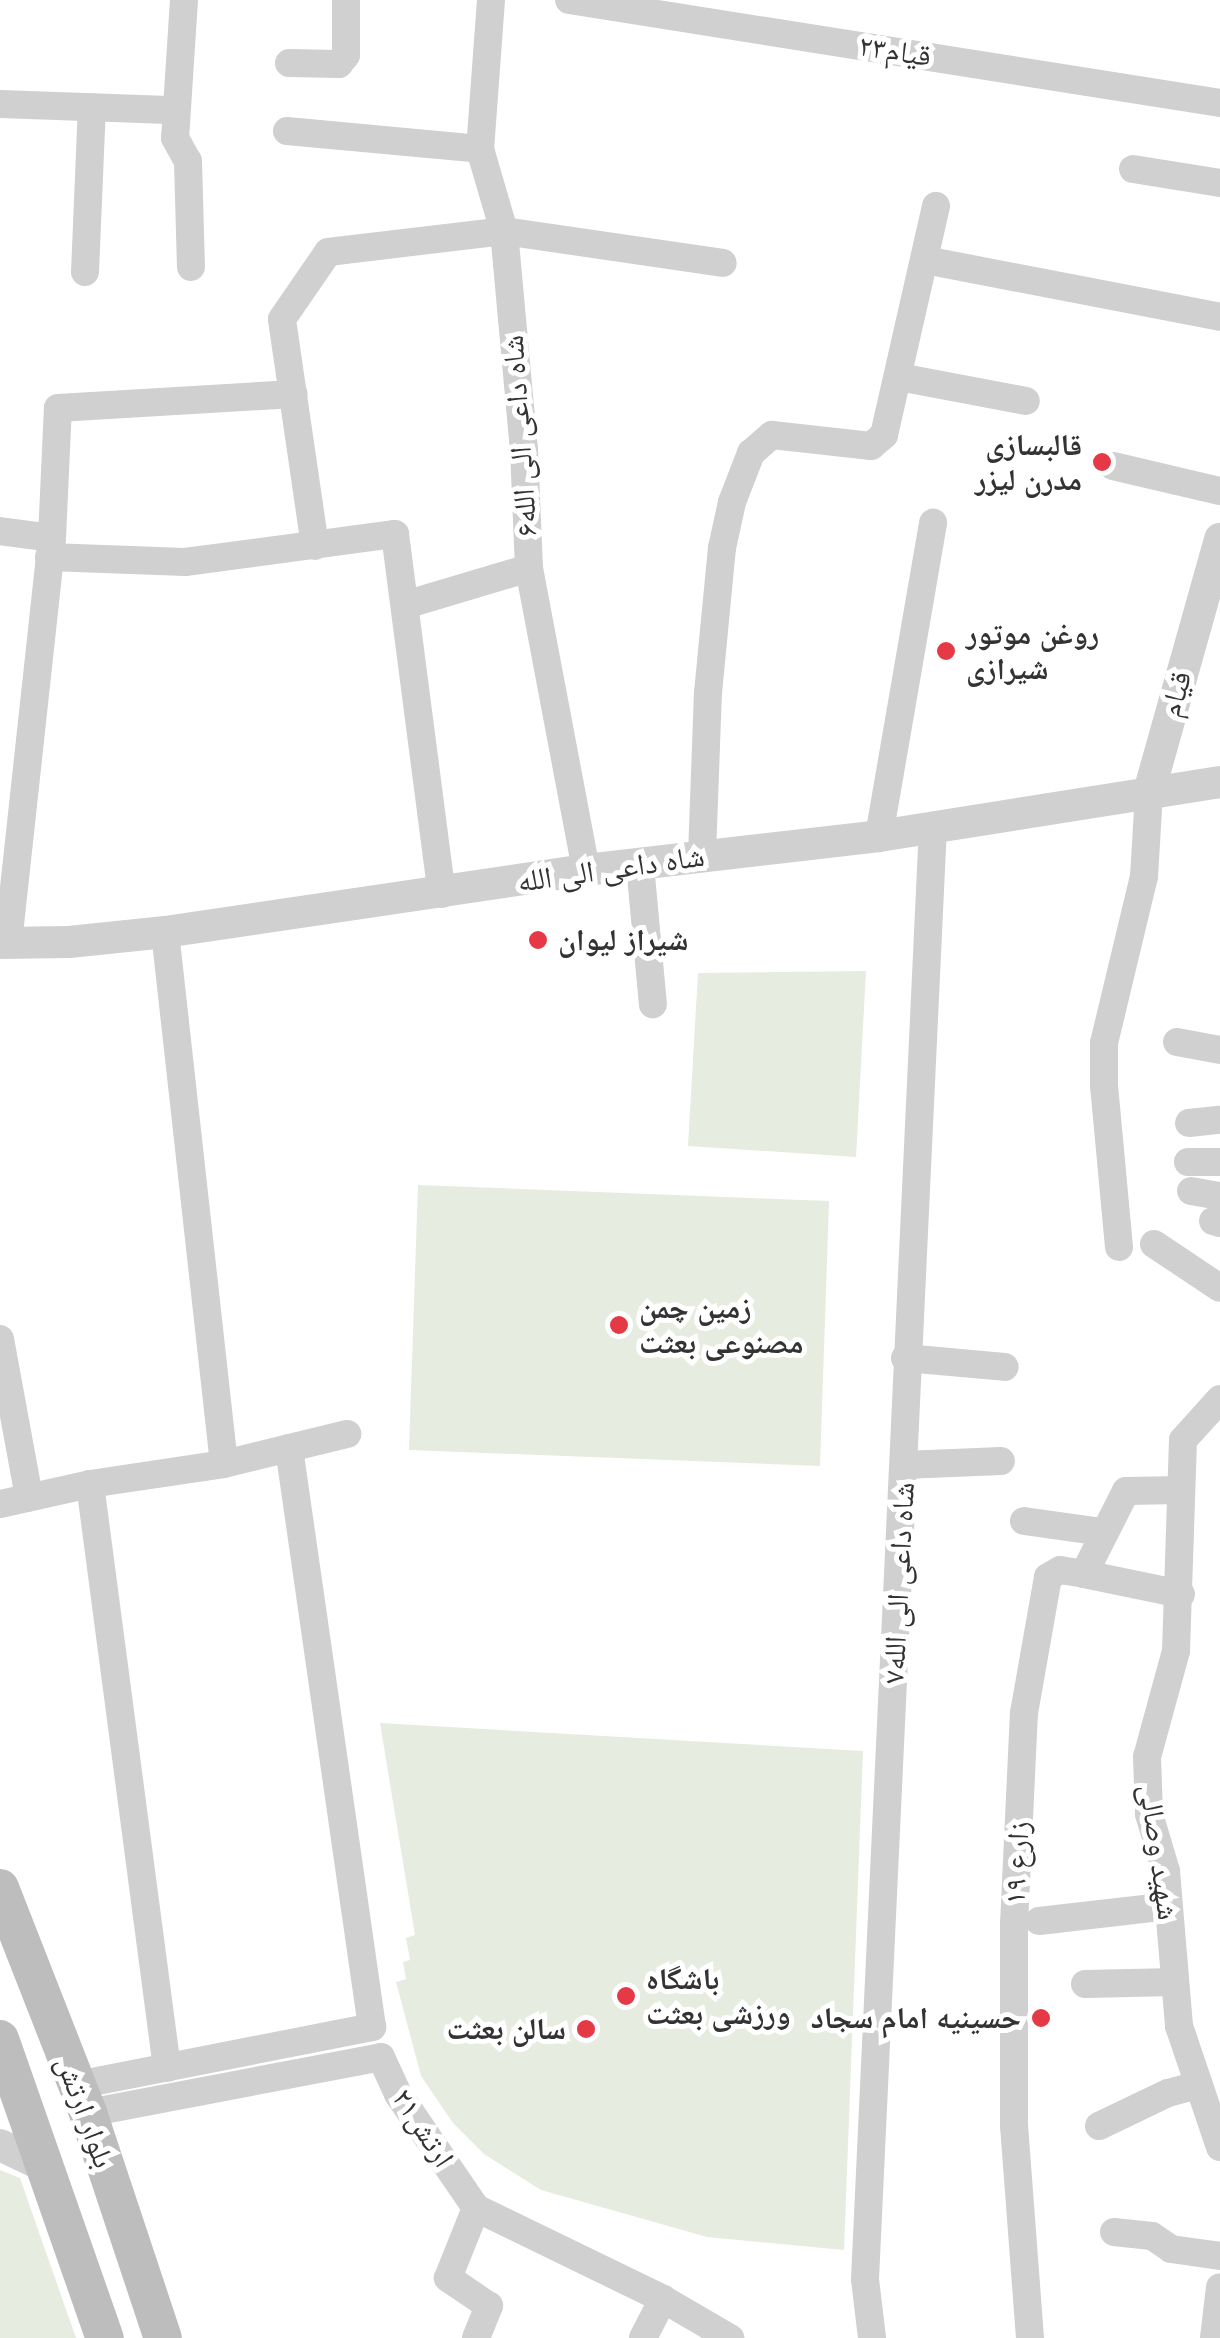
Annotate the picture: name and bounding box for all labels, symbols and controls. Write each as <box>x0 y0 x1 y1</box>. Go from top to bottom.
street label: قیام۲۳ <box>856 28 934 74</box>
street label: شاه داعی الی الله۶ <box>495 334 545 538</box>
place label: قالبسازی مدرن لیزر <box>975 427 1082 498</box>
marker: قالبسازی مدرن لیزر <box>1091 451 1113 473</box>
place label: روغن موتور شیرازی <box>966 616 1099 686</box>
marker: روغن موتور شیرازی <box>935 640 957 662</box>
street label: قیام <box>1152 667 1200 721</box>
street label: شاه داعی الی الله <box>515 838 707 900</box>
place label: شیراز لیوان <box>558 922 688 958</box>
marker: شیراز لیوان <box>527 929 549 951</box>
place label: زمین چمن مصنوعی بعثت <box>639 1290 804 1360</box>
marker: زمین چمن مصنوعی بعثت <box>608 1314 630 1336</box>
street label: شاه داعی الی الله۷ <box>876 1481 922 1685</box>
street label: شهید وصالی <box>1132 1782 1186 1922</box>
street label: ۱۹ زارع <box>997 1820 1037 1906</box>
place label: باشگاه ورزشی بعثت <box>646 1961 791 2032</box>
marker: باشگاه ورزشی بعثت <box>615 1985 637 2007</box>
place label: حسینیه امام سجاد <box>811 2000 1021 2036</box>
marker: حسینیه امام سجاد <box>1030 2007 1052 2029</box>
place label: سالن بعثت <box>447 2011 566 2047</box>
marker: سالن بعثت <box>575 2018 597 2040</box>
street label: بلوار ارتش <box>48 2051 122 2173</box>
street label: ارتش۲۱ <box>384 2082 462 2174</box>

